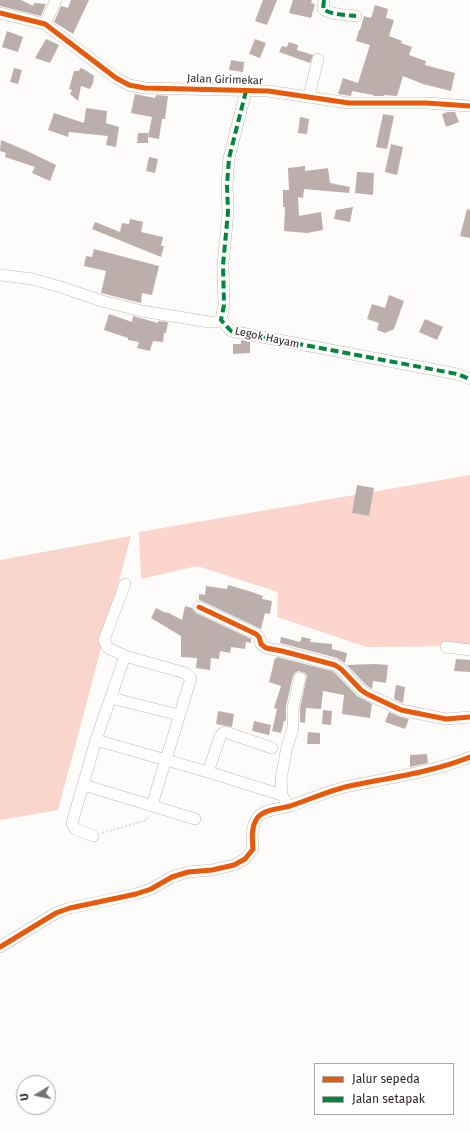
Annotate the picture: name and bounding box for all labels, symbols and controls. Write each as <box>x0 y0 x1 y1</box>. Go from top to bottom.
street label: Jalan Girimekar <box>187 72 263 88</box>
street label: Legok Hayam <box>234 325 300 351</box>
legend <box>314 1063 454 1115</box>
text: Jalur sepeda <box>352 1072 420 1086</box>
north arrow <box>16 1075 56 1115</box>
text: U <box>18 1092 32 1102</box>
text: Jalan setapak <box>352 1092 425 1106</box>

